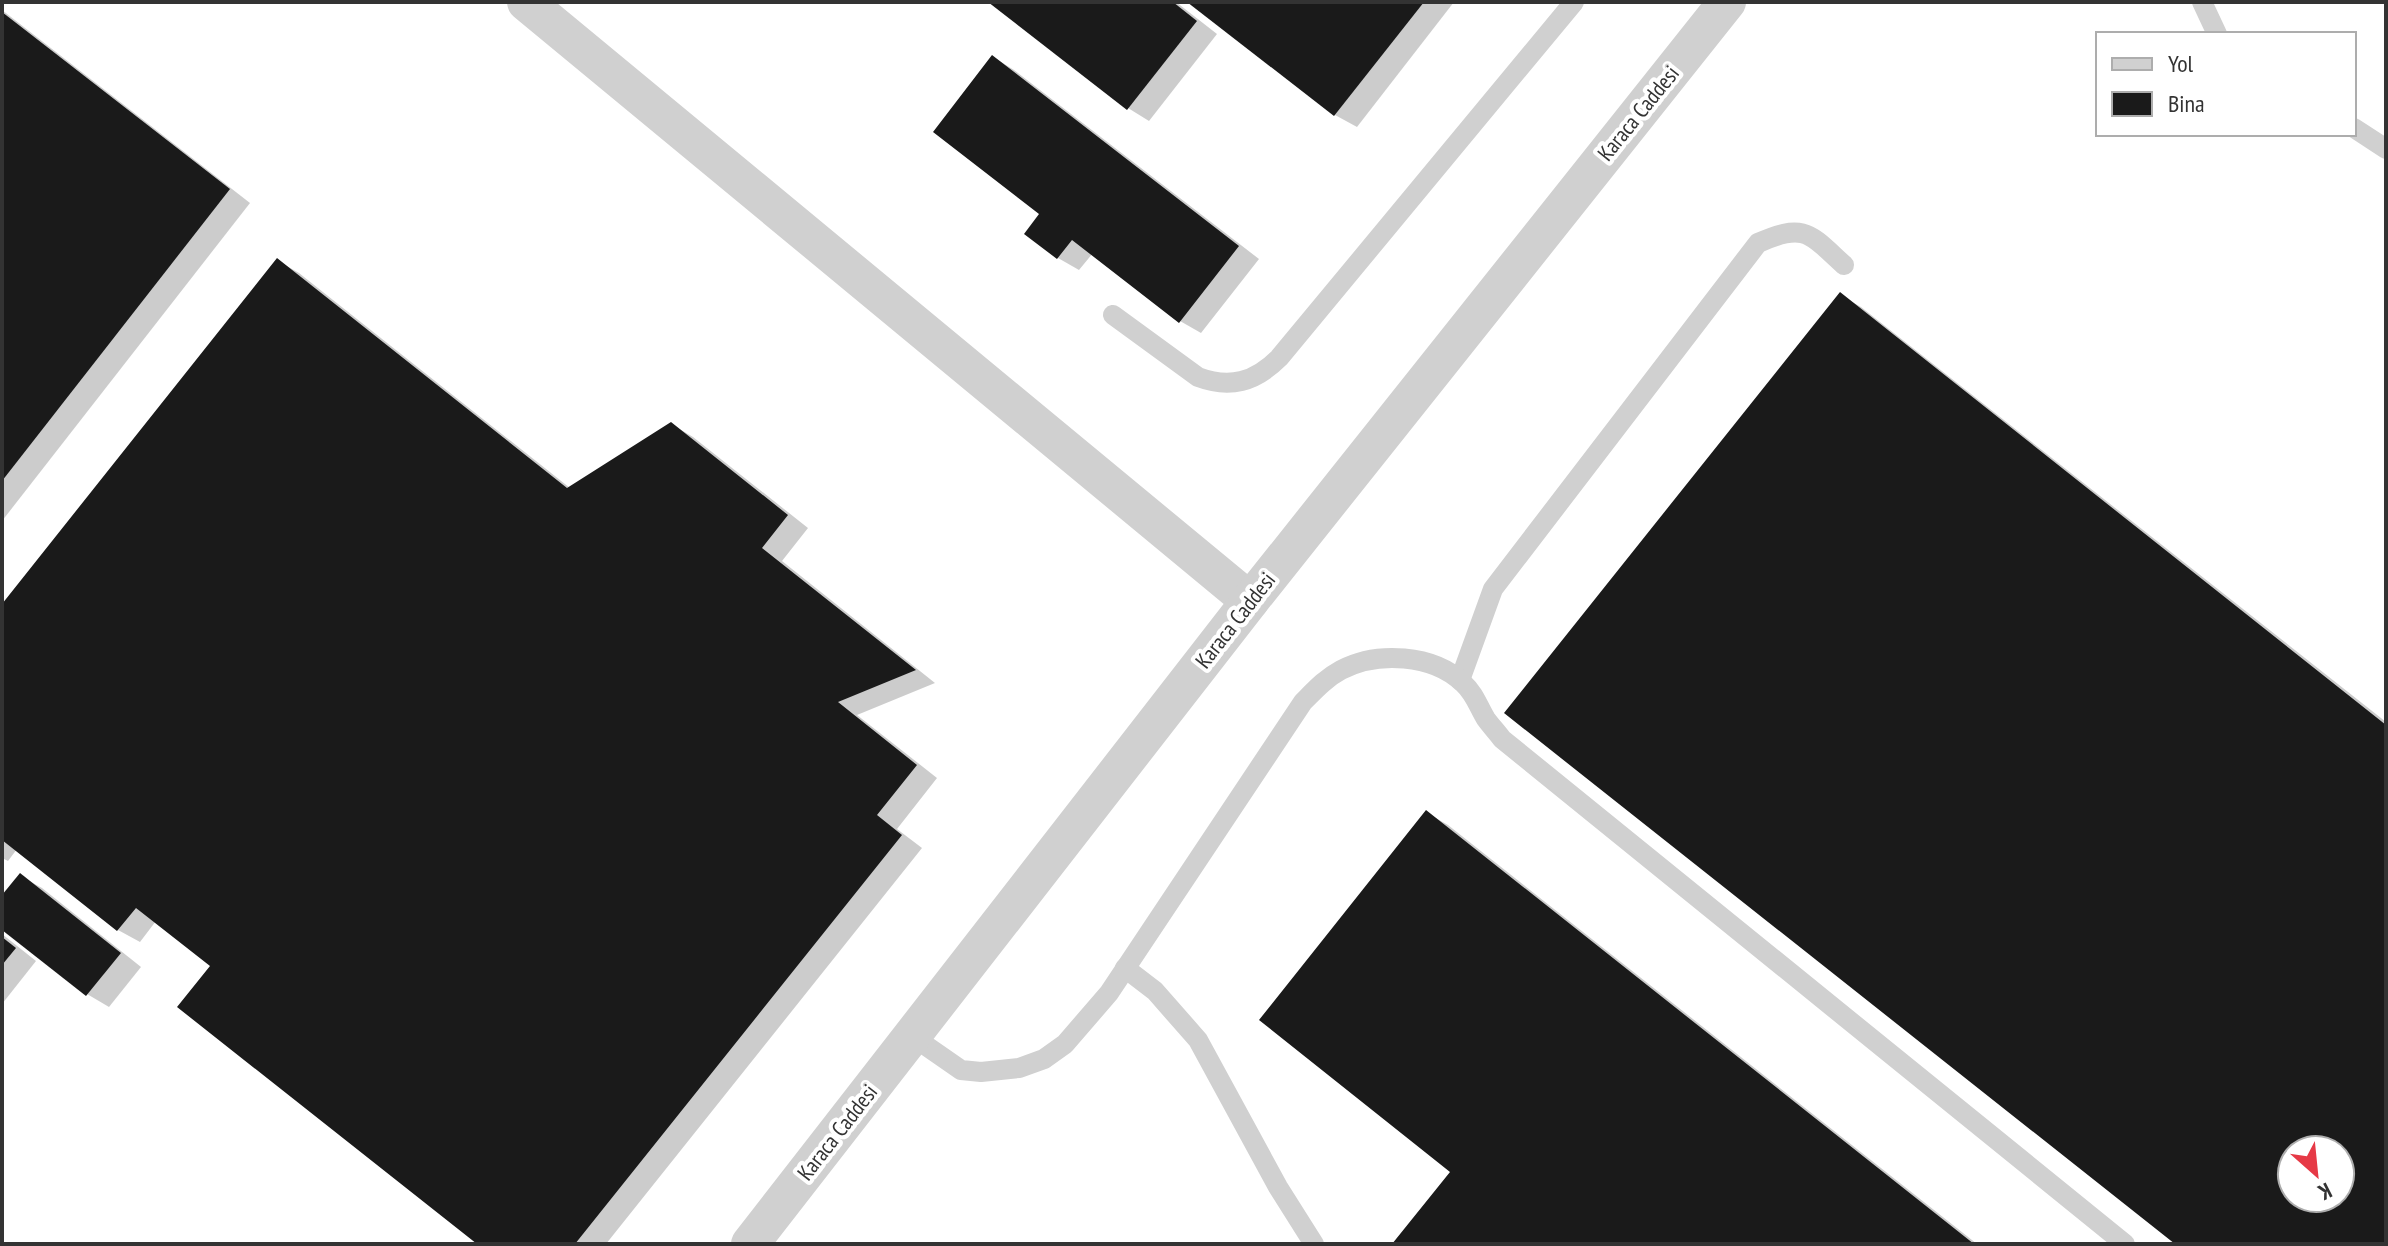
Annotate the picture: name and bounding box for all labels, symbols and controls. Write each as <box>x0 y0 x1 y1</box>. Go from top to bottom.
legend <box>2096 32 2356 136</box>
text: Yol <box>2168 48 2194 79</box>
street label: Karaca Caddesi <box>1591 60 1685 166</box>
text: Bina <box>2168 88 2205 119</box>
street label: Karaca Caddesi <box>1189 566 1281 674</box>
street label: Karaca Caddesi <box>791 1078 883 1186</box>
north arrow <box>2276 1134 2356 1214</box>
text: K <box>2313 1177 2337 1207</box>

